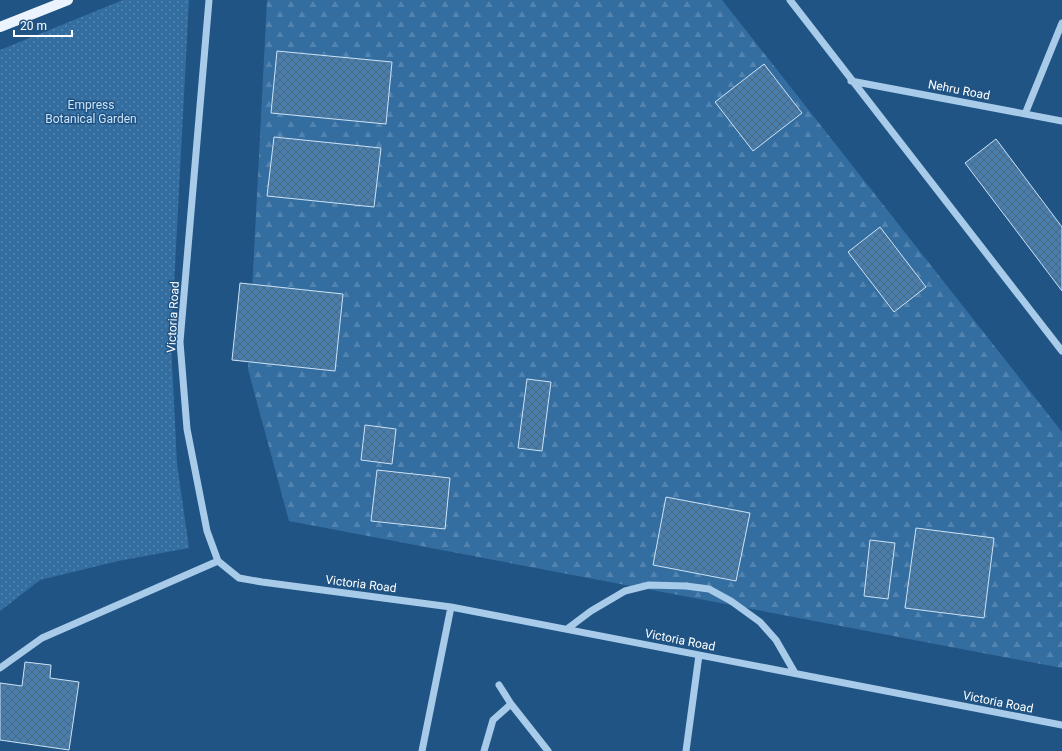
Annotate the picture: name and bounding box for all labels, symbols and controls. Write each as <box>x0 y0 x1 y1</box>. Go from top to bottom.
scale bar <box>14 12 72 38</box>
text: 20 m <box>20 19 47 33</box>
street label: Nehru Road <box>927 77 991 103</box>
park label: Empress Botanical Garden <box>45 98 137 126</box>
street label: Victoria Road <box>164 281 182 353</box>
street label: Victoria Road <box>325 573 397 595</box>
street label: Victoria Road <box>644 626 716 654</box>
street label: Victoria Road <box>962 688 1034 716</box>

